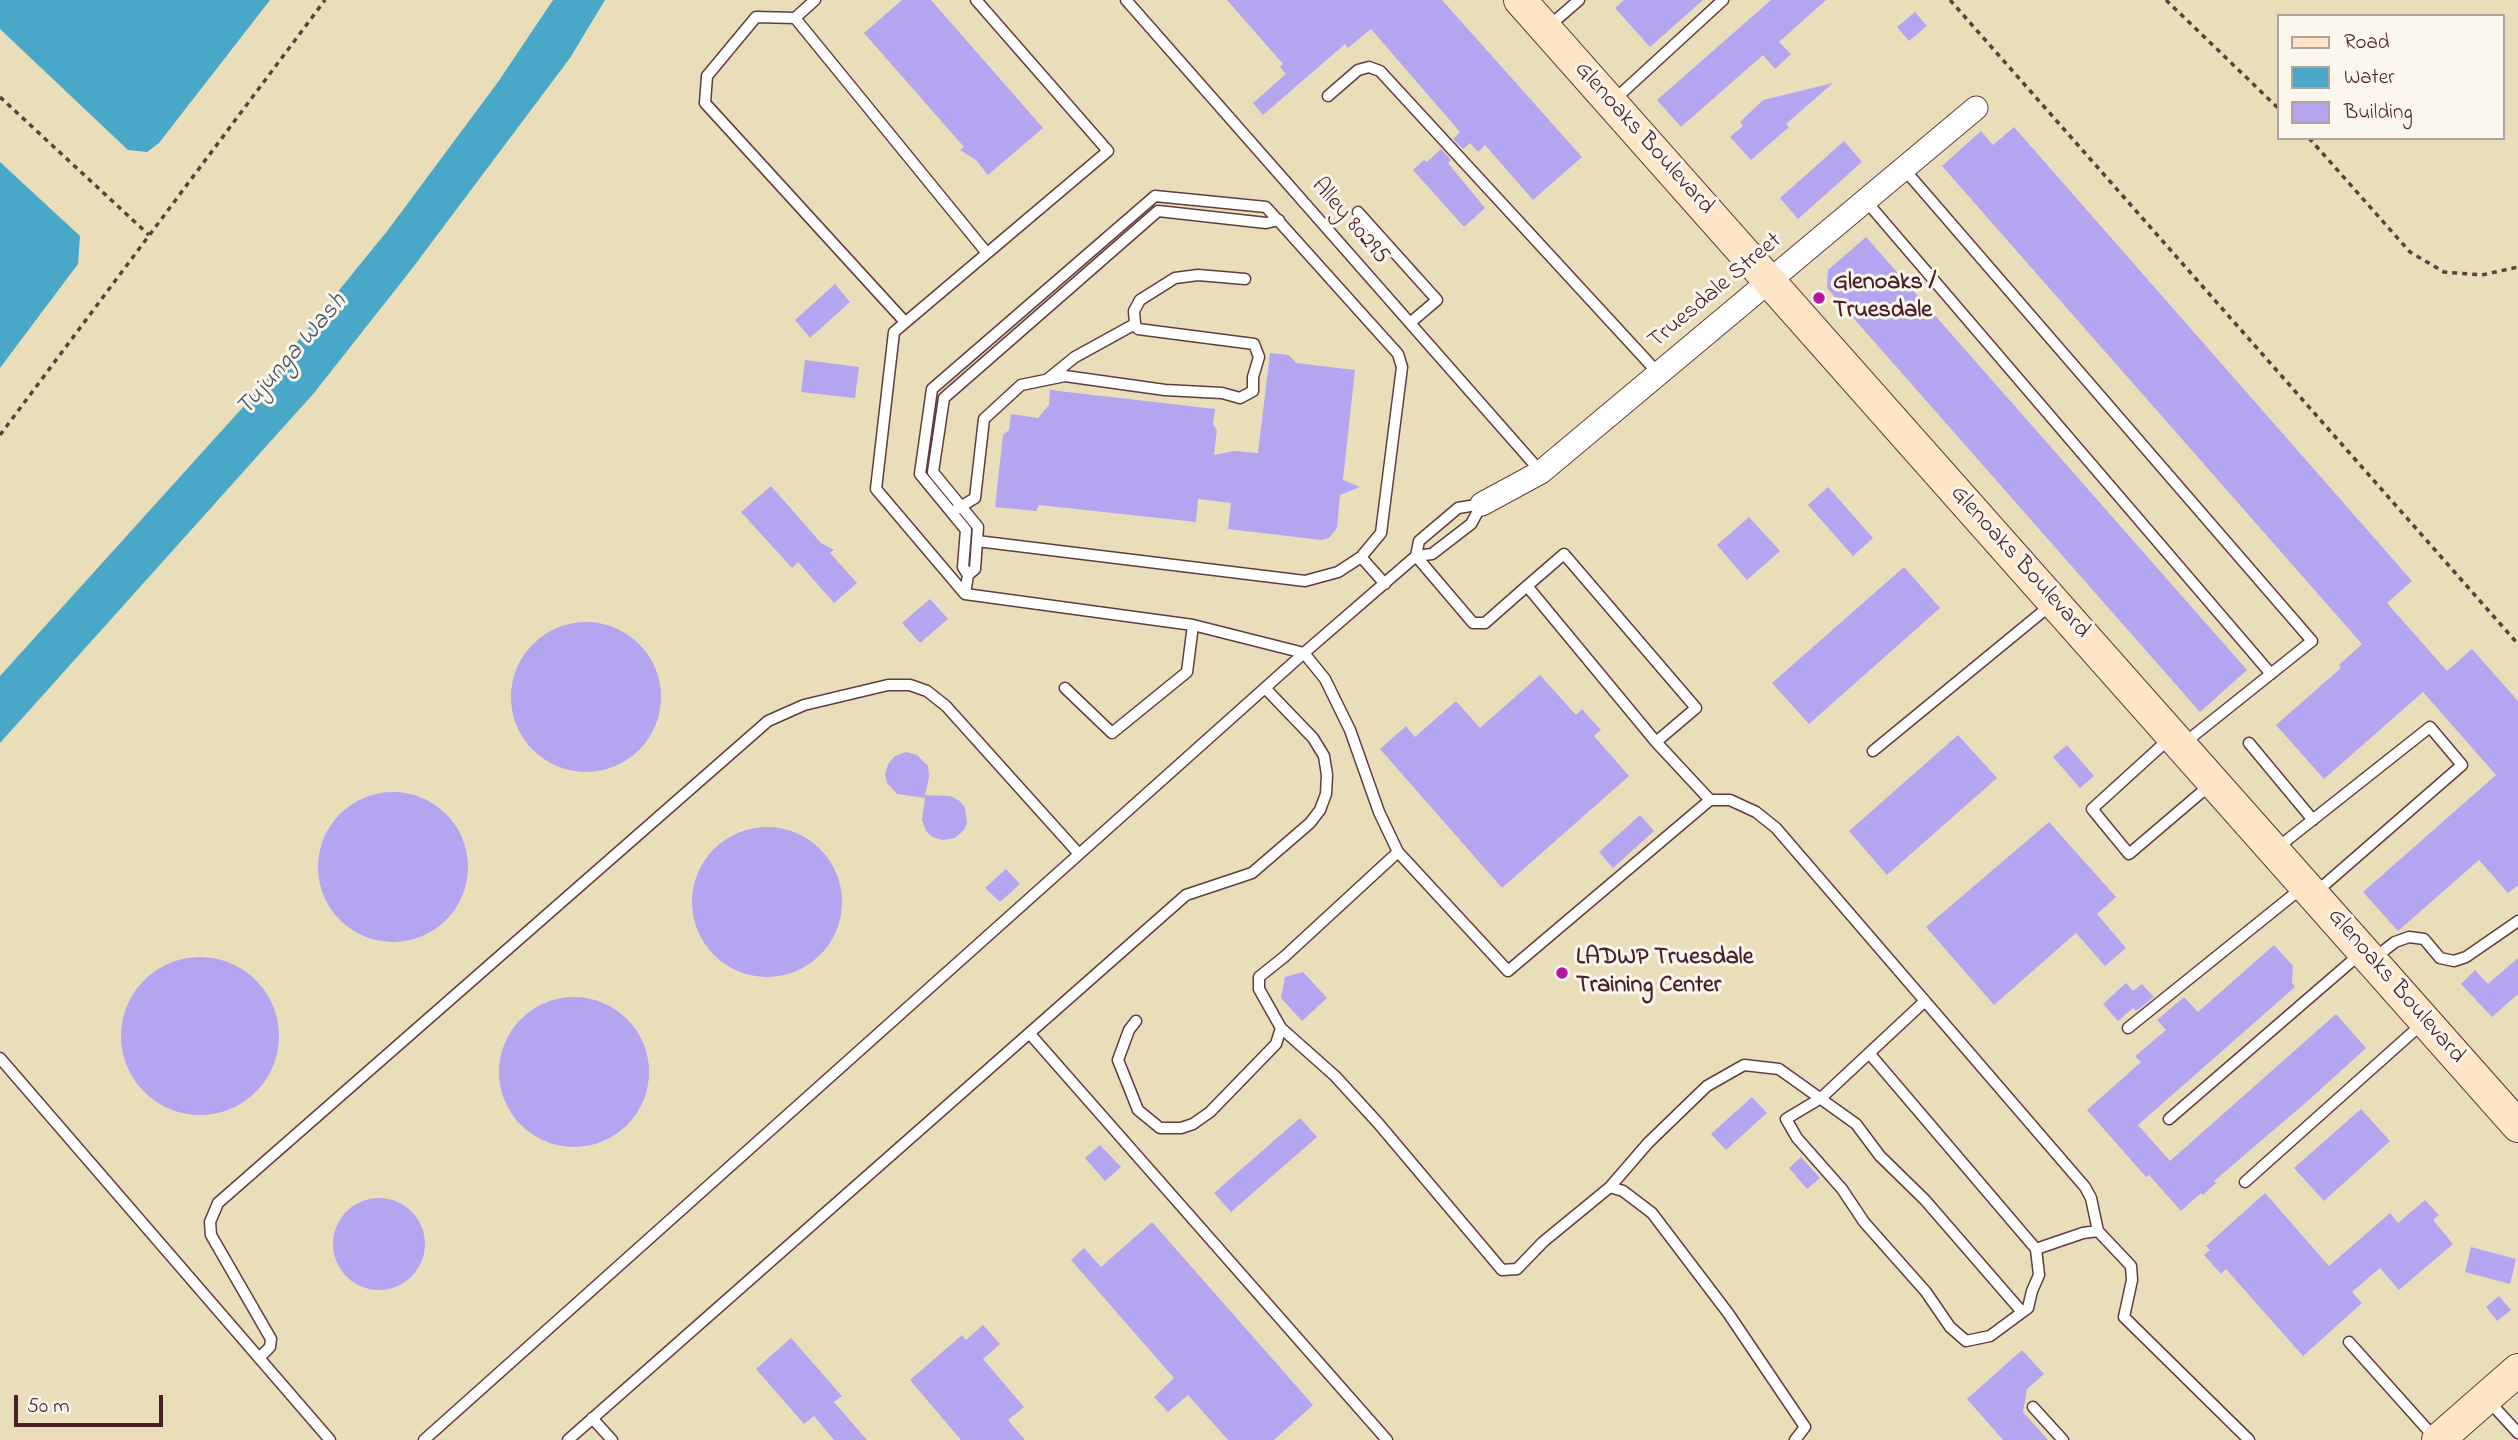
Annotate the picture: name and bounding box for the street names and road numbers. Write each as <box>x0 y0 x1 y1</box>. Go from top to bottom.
street label: Glenoaks Boulevard <box>1567 57 1719 221</box>
street label: Alley 80295 <box>1304 173 1394 271</box>
street label: Truesdale Street <box>1643 228 1789 356</box>
street label: Glenoaks Boulevard <box>1943 481 2095 645</box>
street label: Glenoaks Boulevard <box>2320 904 2470 1070</box>

